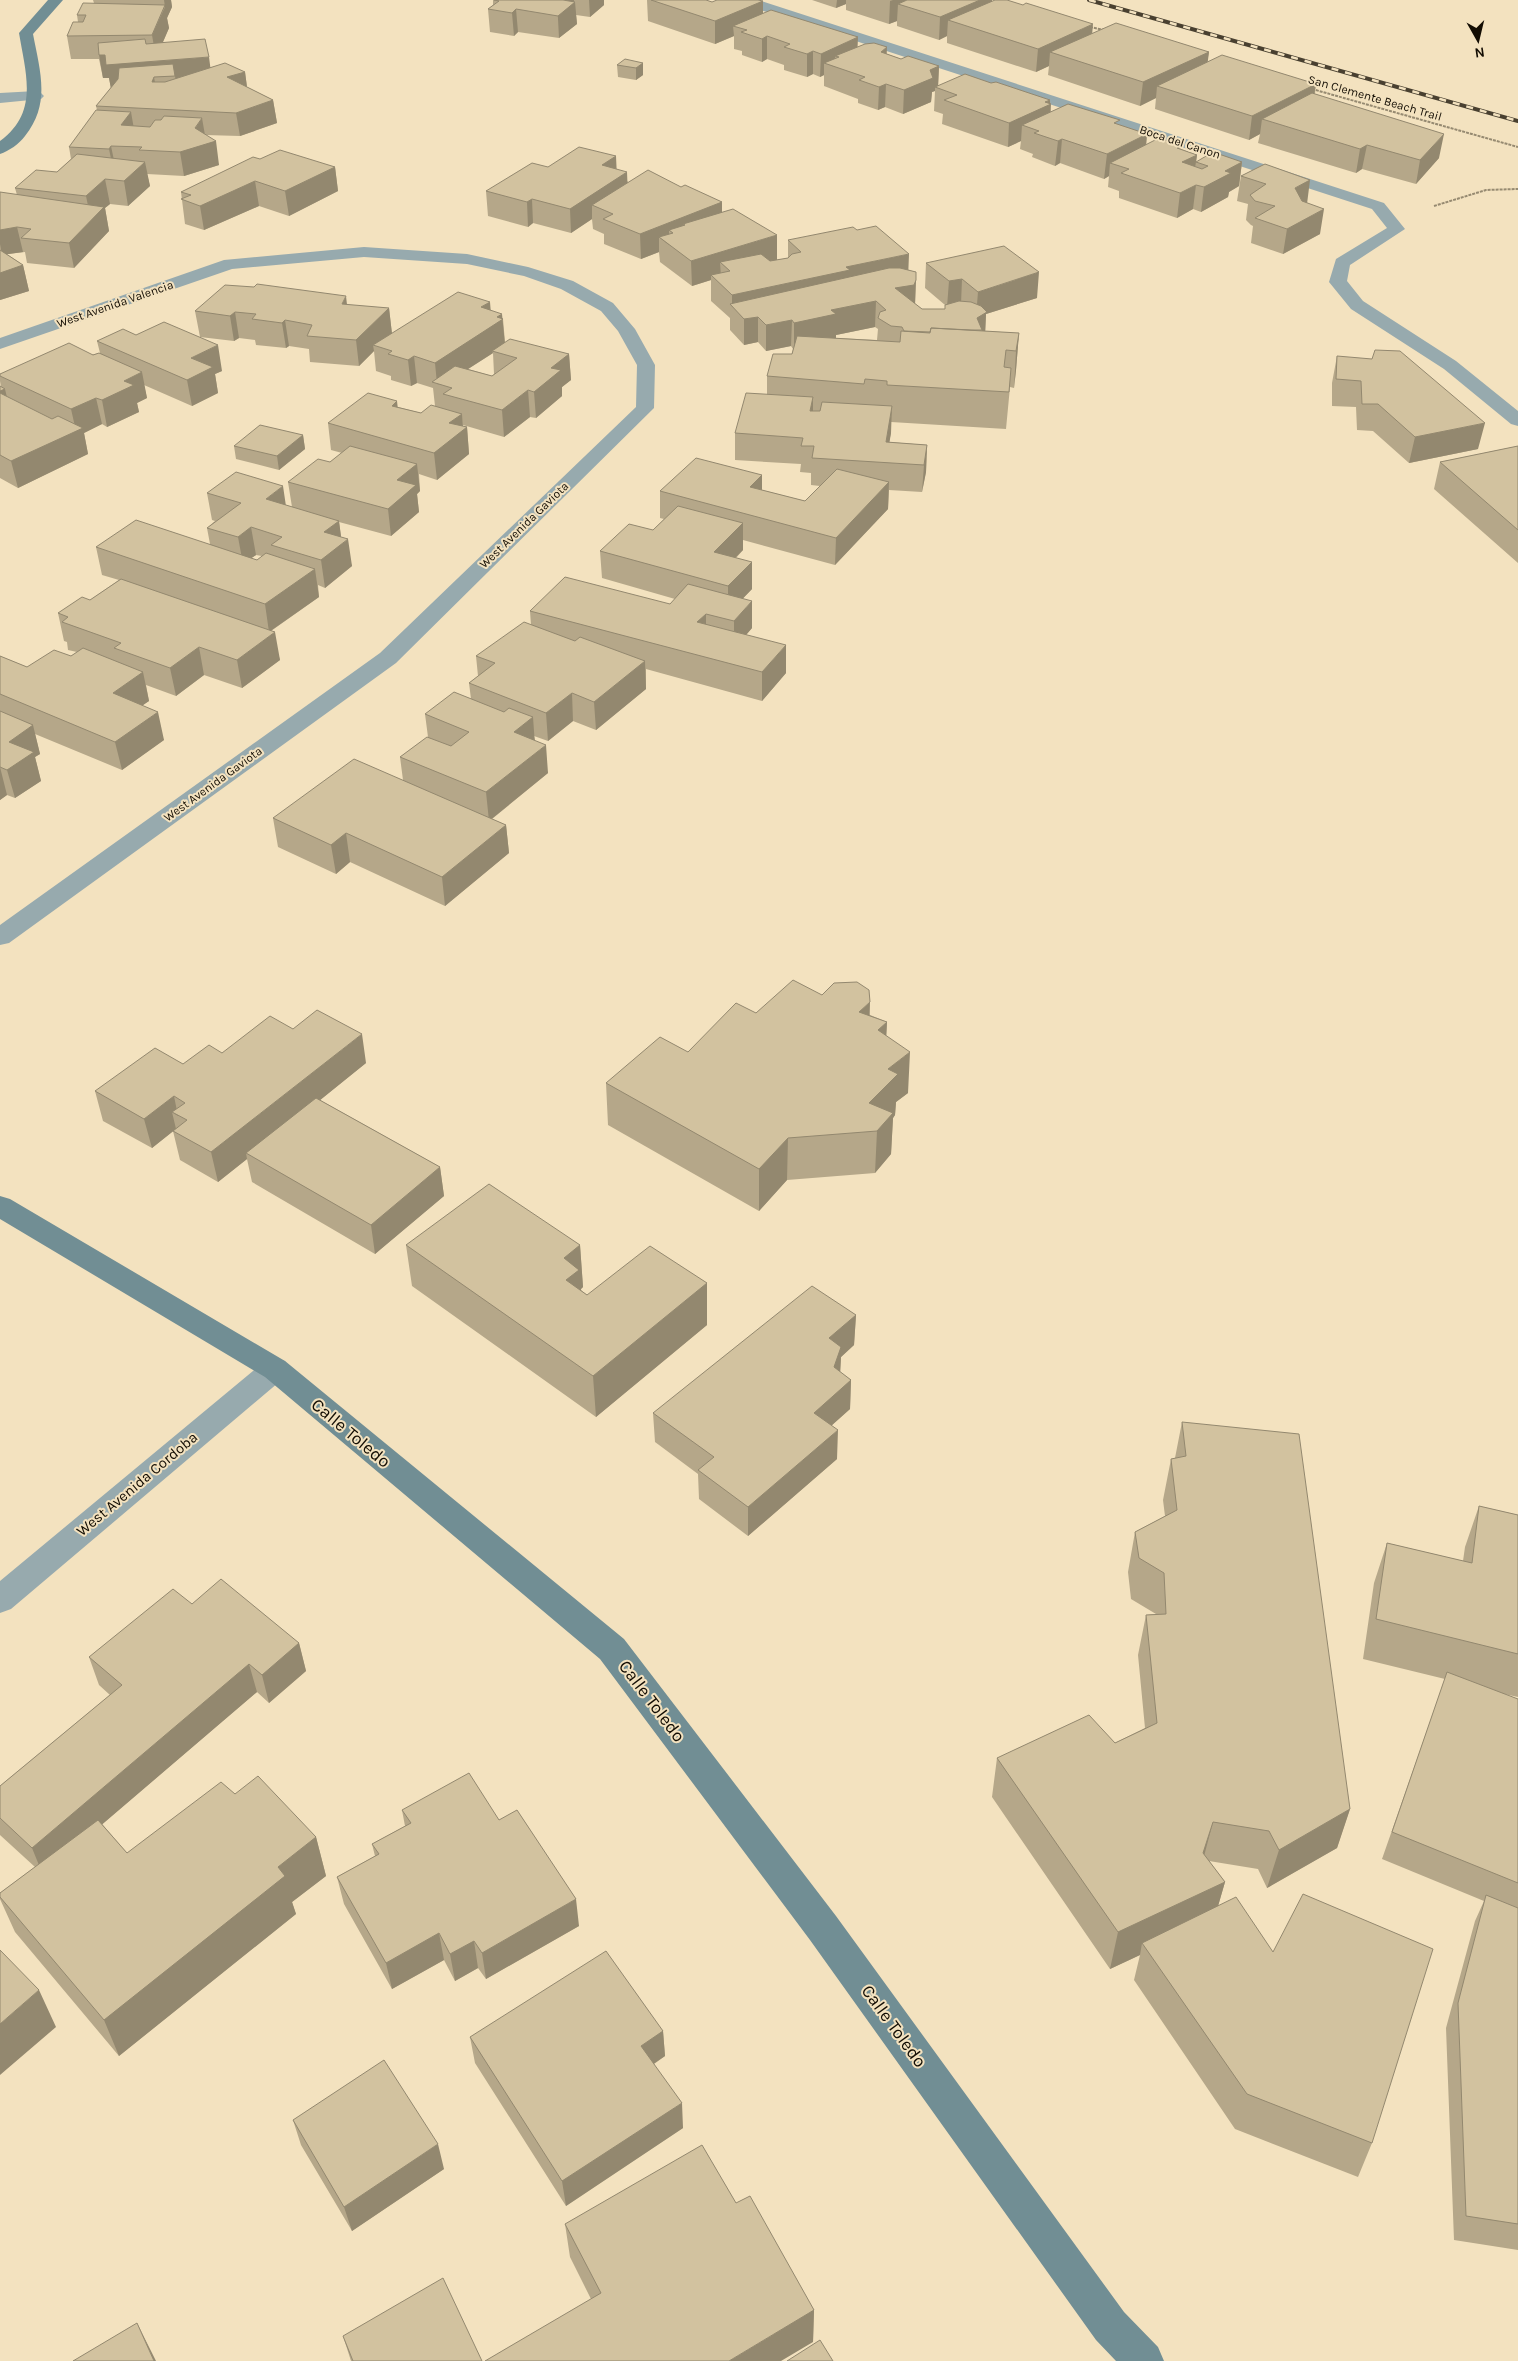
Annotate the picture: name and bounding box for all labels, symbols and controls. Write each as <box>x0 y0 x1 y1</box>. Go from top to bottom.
north arrow <box>1453 15 1503 65</box>
text: N <box>1474 43 1486 61</box>
street label: San Clemente Beach Trail <box>1306 72 1444 124</box>
street label: Boca del Canon <box>1138 122 1222 162</box>
street label: West Avenida Valencia <box>55 277 175 331</box>
street label: West Avenida Gaviota <box>477 479 571 571</box>
street label: West Avenida Gaviota <box>161 744 265 824</box>
street label: Calle Toledo <box>307 1393 395 1473</box>
street label: West Avenida Cordoba <box>73 1428 201 1540</box>
street label: Calle Toledo <box>614 1656 690 1746</box>
street label: Calle Toledo <box>857 1980 931 2072</box>

